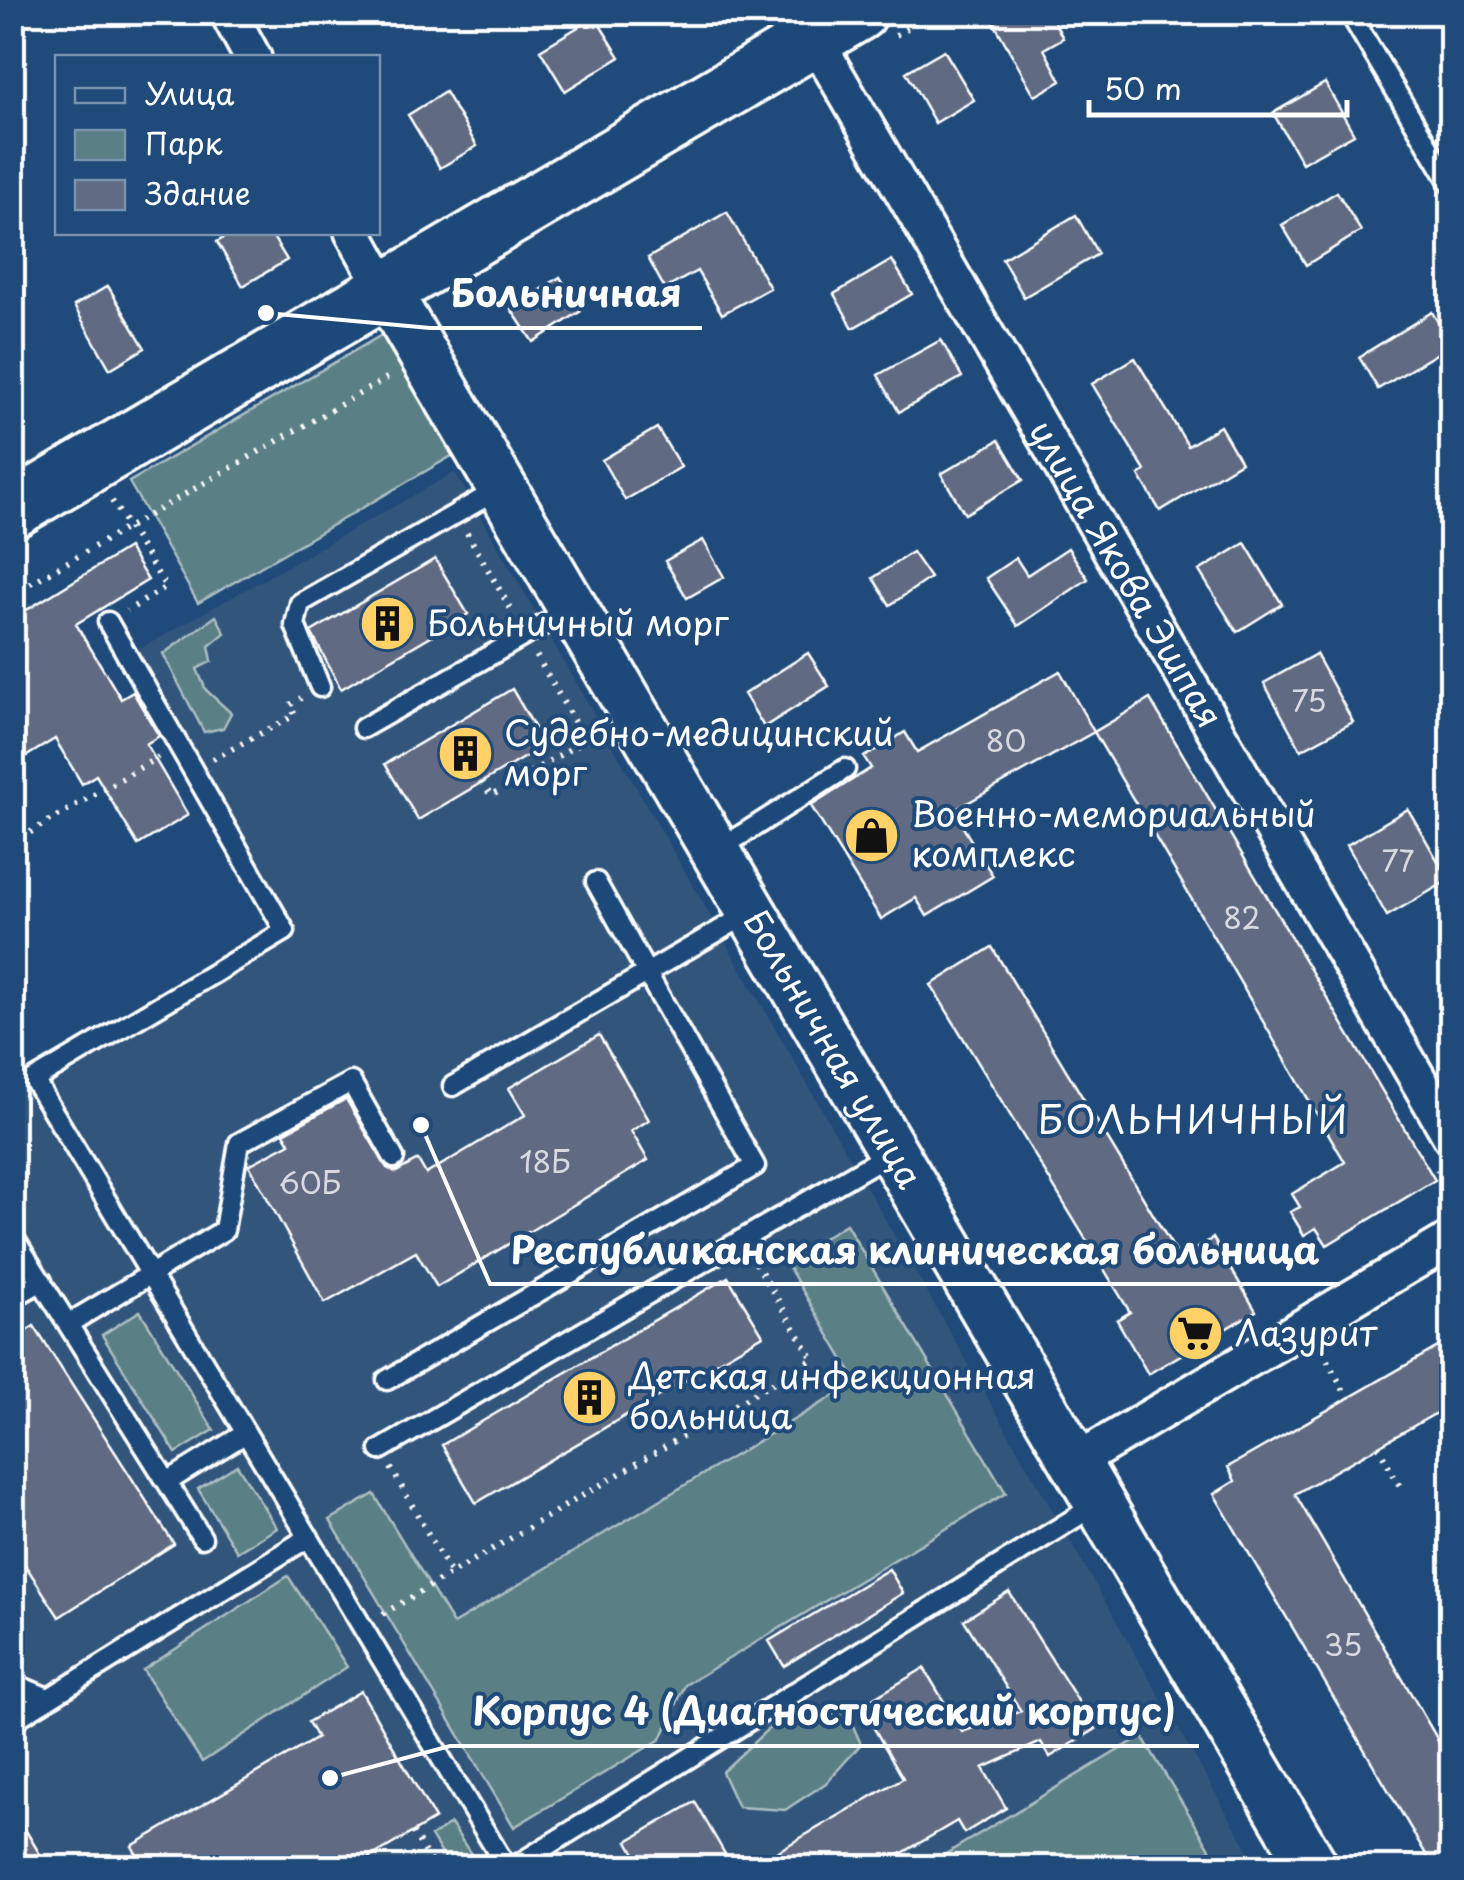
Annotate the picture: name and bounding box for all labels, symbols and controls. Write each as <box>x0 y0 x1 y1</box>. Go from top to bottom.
legend <box>55 55 380 235</box>
scale bar <box>1089 55 1346 117</box>
text: 50 m <box>1104 65 1182 110</box>
text: Улица <box>145 70 235 115</box>
text: Парк <box>145 120 223 165</box>
text: Здание <box>145 170 251 215</box>
callout: Больничная <box>430 260 702 328</box>
text: Больничная <box>450 263 682 320</box>
street label: улица Якова Эшпая <box>1017 409 1238 737</box>
building icon: Больничный морг <box>358 594 418 654</box>
place label: Больничный морг <box>427 595 729 648</box>
house number: 75 <box>1292 677 1326 722</box>
place label: Судебно-медицинский морг <box>504 705 894 798</box>
house number: 80 <box>986 717 1026 762</box>
building icon: Судебно-медицинский морг <box>435 724 495 784</box>
place label: Военно-мемориальный комплекс <box>911 786 1316 879</box>
shop icon: Военно-мемориальный комплекс <box>842 805 902 865</box>
house number: 77 <box>1381 837 1415 882</box>
house number: 82 <box>1223 894 1261 939</box>
street label: Больничная улица <box>732 899 937 1198</box>
district label: БОЛЬНИЧНЫЙ <box>1038 1090 1350 1147</box>
house number: 18Б <box>519 1138 571 1183</box>
house number: 60Б <box>279 1159 341 1204</box>
callout: Республиканская клиническая больница <box>490 1216 1340 1284</box>
text: Республиканская клиническая больница <box>510 1220 1320 1277</box>
supermarket icon: Лазурит <box>1166 1304 1226 1364</box>
place label: Лазурит <box>1235 1305 1379 1358</box>
place label: Детская инфекционная больница <box>628 1348 1036 1441</box>
building icon: Детская инфекционная больница <box>560 1367 620 1427</box>
house number: 35 <box>1324 1621 1362 1666</box>
callout: Корпус 4 (Диагностический корпус) <box>450 1678 1199 1746</box>
text: Корпус 4 (Диагностический корпус) <box>472 1681 1176 1738</box>

